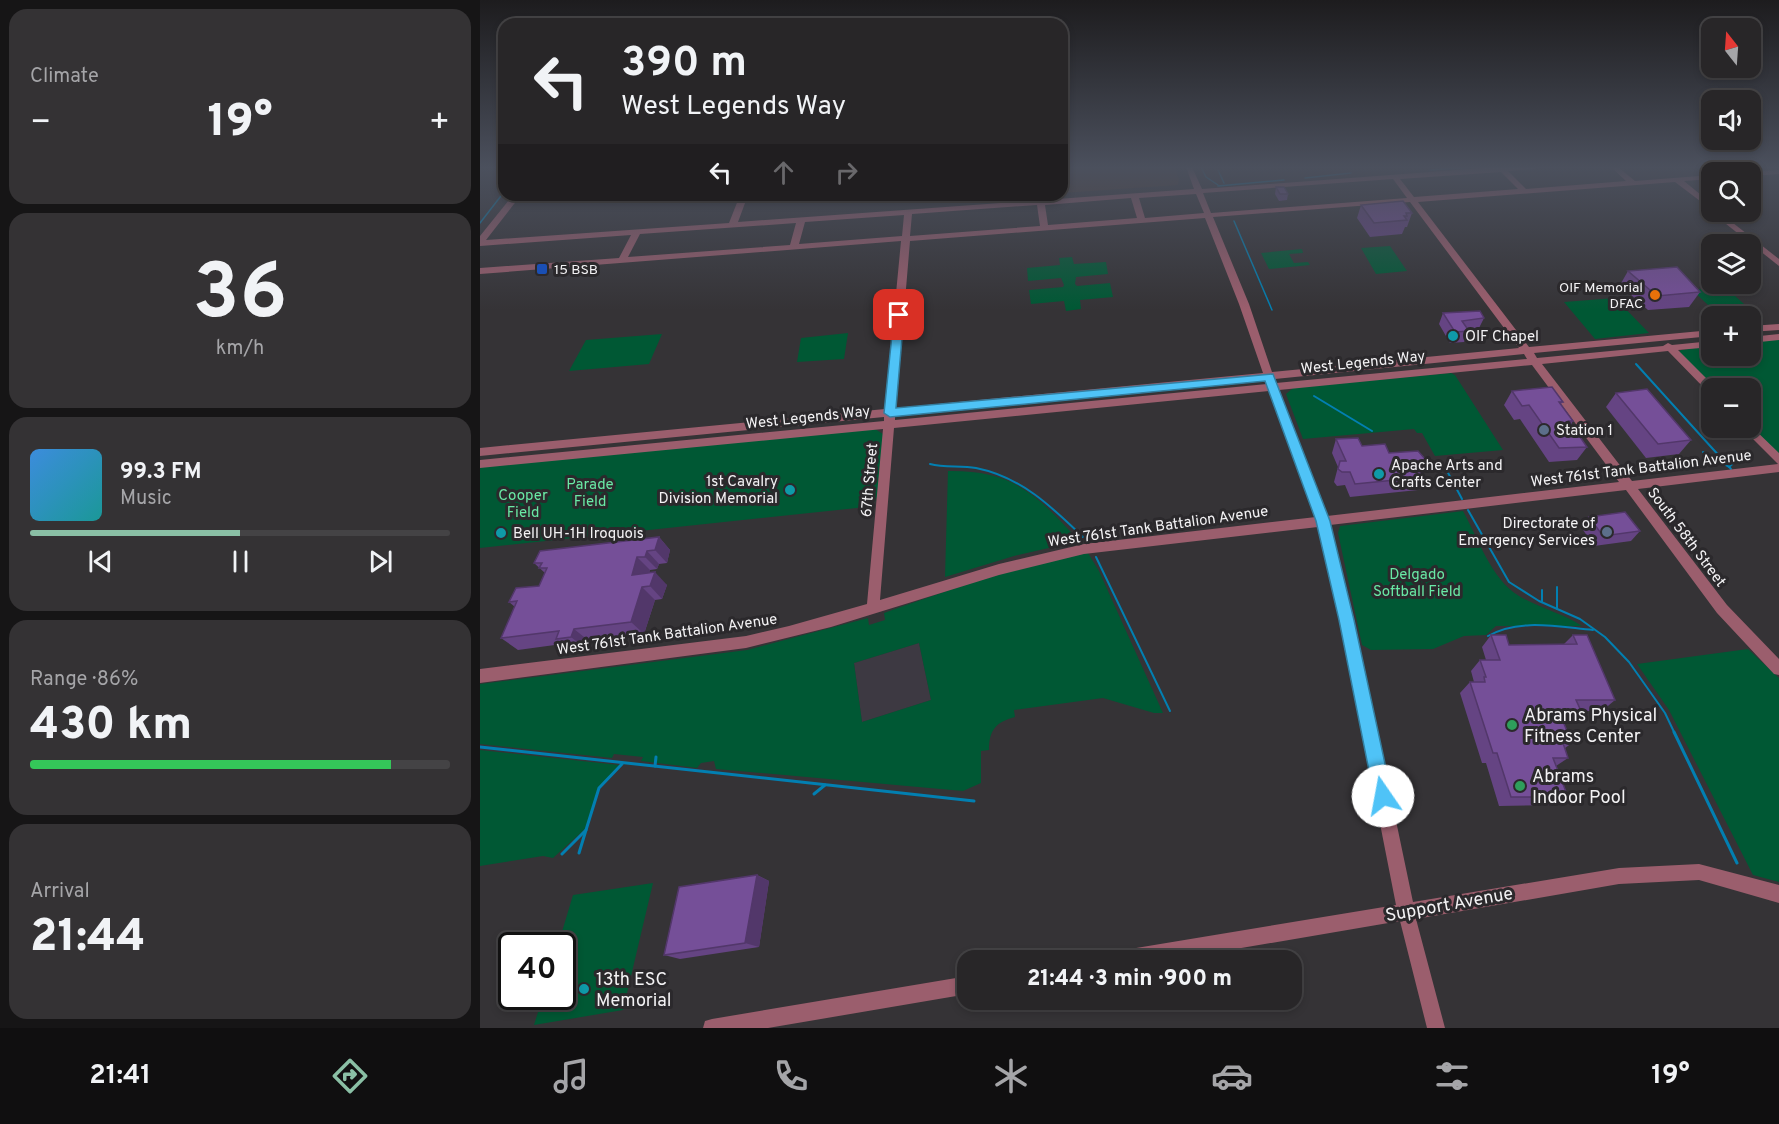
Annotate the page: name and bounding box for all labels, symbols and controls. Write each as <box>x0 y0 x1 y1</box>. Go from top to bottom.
north arrow <box>1701 18 1761 78</box>
map controls <box>1701 18 1761 438</box>
text: 390 m <box>621 38 747 91</box>
icon: left <box>522 42 600 120</box>
text: Climate <box>30 64 99 90</box>
text: West Legends Way <box>621 90 846 124</box>
button: sound <box>1701 90 1761 150</box>
text: 19° <box>207 95 273 152</box>
text: − <box>30 103 51 145</box>
text: + <box>429 103 450 145</box>
icon: left <box>704 156 737 189</box>
icon: ahead <box>767 156 800 189</box>
icon: right <box>830 156 863 189</box>
button: search <box>1701 162 1761 222</box>
button: layers <box>1701 234 1761 294</box>
text: 36 <box>193 247 287 346</box>
marker: 15 BSB <box>535 262 549 276</box>
place label: 15 BSB <box>554 262 598 279</box>
place label: OIF Memorial DFAC <box>1559 280 1643 313</box>
marker: OIF Memorial DFAC <box>1648 288 1662 302</box>
pin <box>873 289 924 340</box>
icon: arrive <box>882 298 915 331</box>
button: + <box>1701 306 1761 366</box>
place label: OIF Chapel <box>1465 328 1539 347</box>
marker: OIF Chapel <box>1446 329 1460 343</box>
text: km/h <box>216 336 264 362</box>
street label: West Legends Way <box>1300 348 1426 379</box>
button: − <box>1701 378 1761 438</box>
street label: West Legends Way <box>745 403 871 434</box>
place label: Station 1 <box>1556 422 1613 441</box>
marker: Station 1 <box>1537 423 1551 437</box>
street label: 67th Street <box>858 442 883 518</box>
street label: West 761st Tank Battalion Avenue <box>1530 447 1753 492</box>
place label: Apache Arts and Crafts Center <box>1391 457 1503 493</box>
text: 99.3 FM <box>120 459 202 486</box>
marker: Apache Arts and Crafts Center <box>1372 467 1386 481</box>
place label: 1st Cavalry Division Memorial <box>658 473 778 509</box>
park label: Parade Field <box>566 476 614 512</box>
marker: 1st Cavalry Division Memorial <box>783 483 797 497</box>
street label: South 58th Street <box>1642 484 1729 591</box>
text: Music <box>120 486 172 512</box>
park label: Cooper Field <box>498 487 548 523</box>
street label: West 761st Tank Battalion Avenue <box>1047 503 1270 552</box>
place label: Directorate of Emergency Services <box>1458 515 1595 551</box>
place label: Bell UH-1H Iroquois <box>513 525 644 544</box>
marker: Directorate of Emergency Services <box>1600 525 1614 539</box>
marker: Bell UH-1H Iroquois <box>494 526 508 540</box>
icon: previous <box>84 545 117 578</box>
icon: pause <box>224 545 257 578</box>
icon: next <box>364 545 397 578</box>
park label: Delgado Softball Field <box>1373 566 1461 602</box>
street label: West 761st Tank Battalion Avenue <box>556 611 779 660</box>
text: Range · 86% <box>30 667 138 693</box>
text: 430 km <box>30 698 192 755</box>
place label: Abrams Physical Fitness Center <box>1524 705 1657 749</box>
marker: Abrams Physical Fitness Center <box>1505 718 1519 732</box>
position arrow <box>1351 764 1415 828</box>
place label: Abrams Indoor Pool <box>1532 766 1626 810</box>
marker: Abrams Indoor Pool <box>1513 779 1527 793</box>
text: Arrival <box>30 879 90 905</box>
street label: Support Avenue <box>1384 883 1515 928</box>
text: 21:44 <box>30 910 146 967</box>
speed limit sign: 40 <box>498 932 576 1010</box>
text: 21:44 · 3 min · 900 m <box>1027 966 1232 993</box>
place label: 13th ESC Memorial <box>596 969 672 1013</box>
marker: 13th ESC Memorial <box>577 982 591 996</box>
icon: directions <box>329 1055 371 1097</box>
icon: music <box>550 1055 592 1097</box>
icon: phone <box>770 1055 812 1097</box>
icon: climate <box>990 1055 1032 1097</box>
icon: car <box>1211 1055 1253 1097</box>
icon: filters <box>1431 1055 1473 1097</box>
text: 21:41 <box>89 1059 151 1093</box>
text: 19° <box>1651 1059 1690 1093</box>

